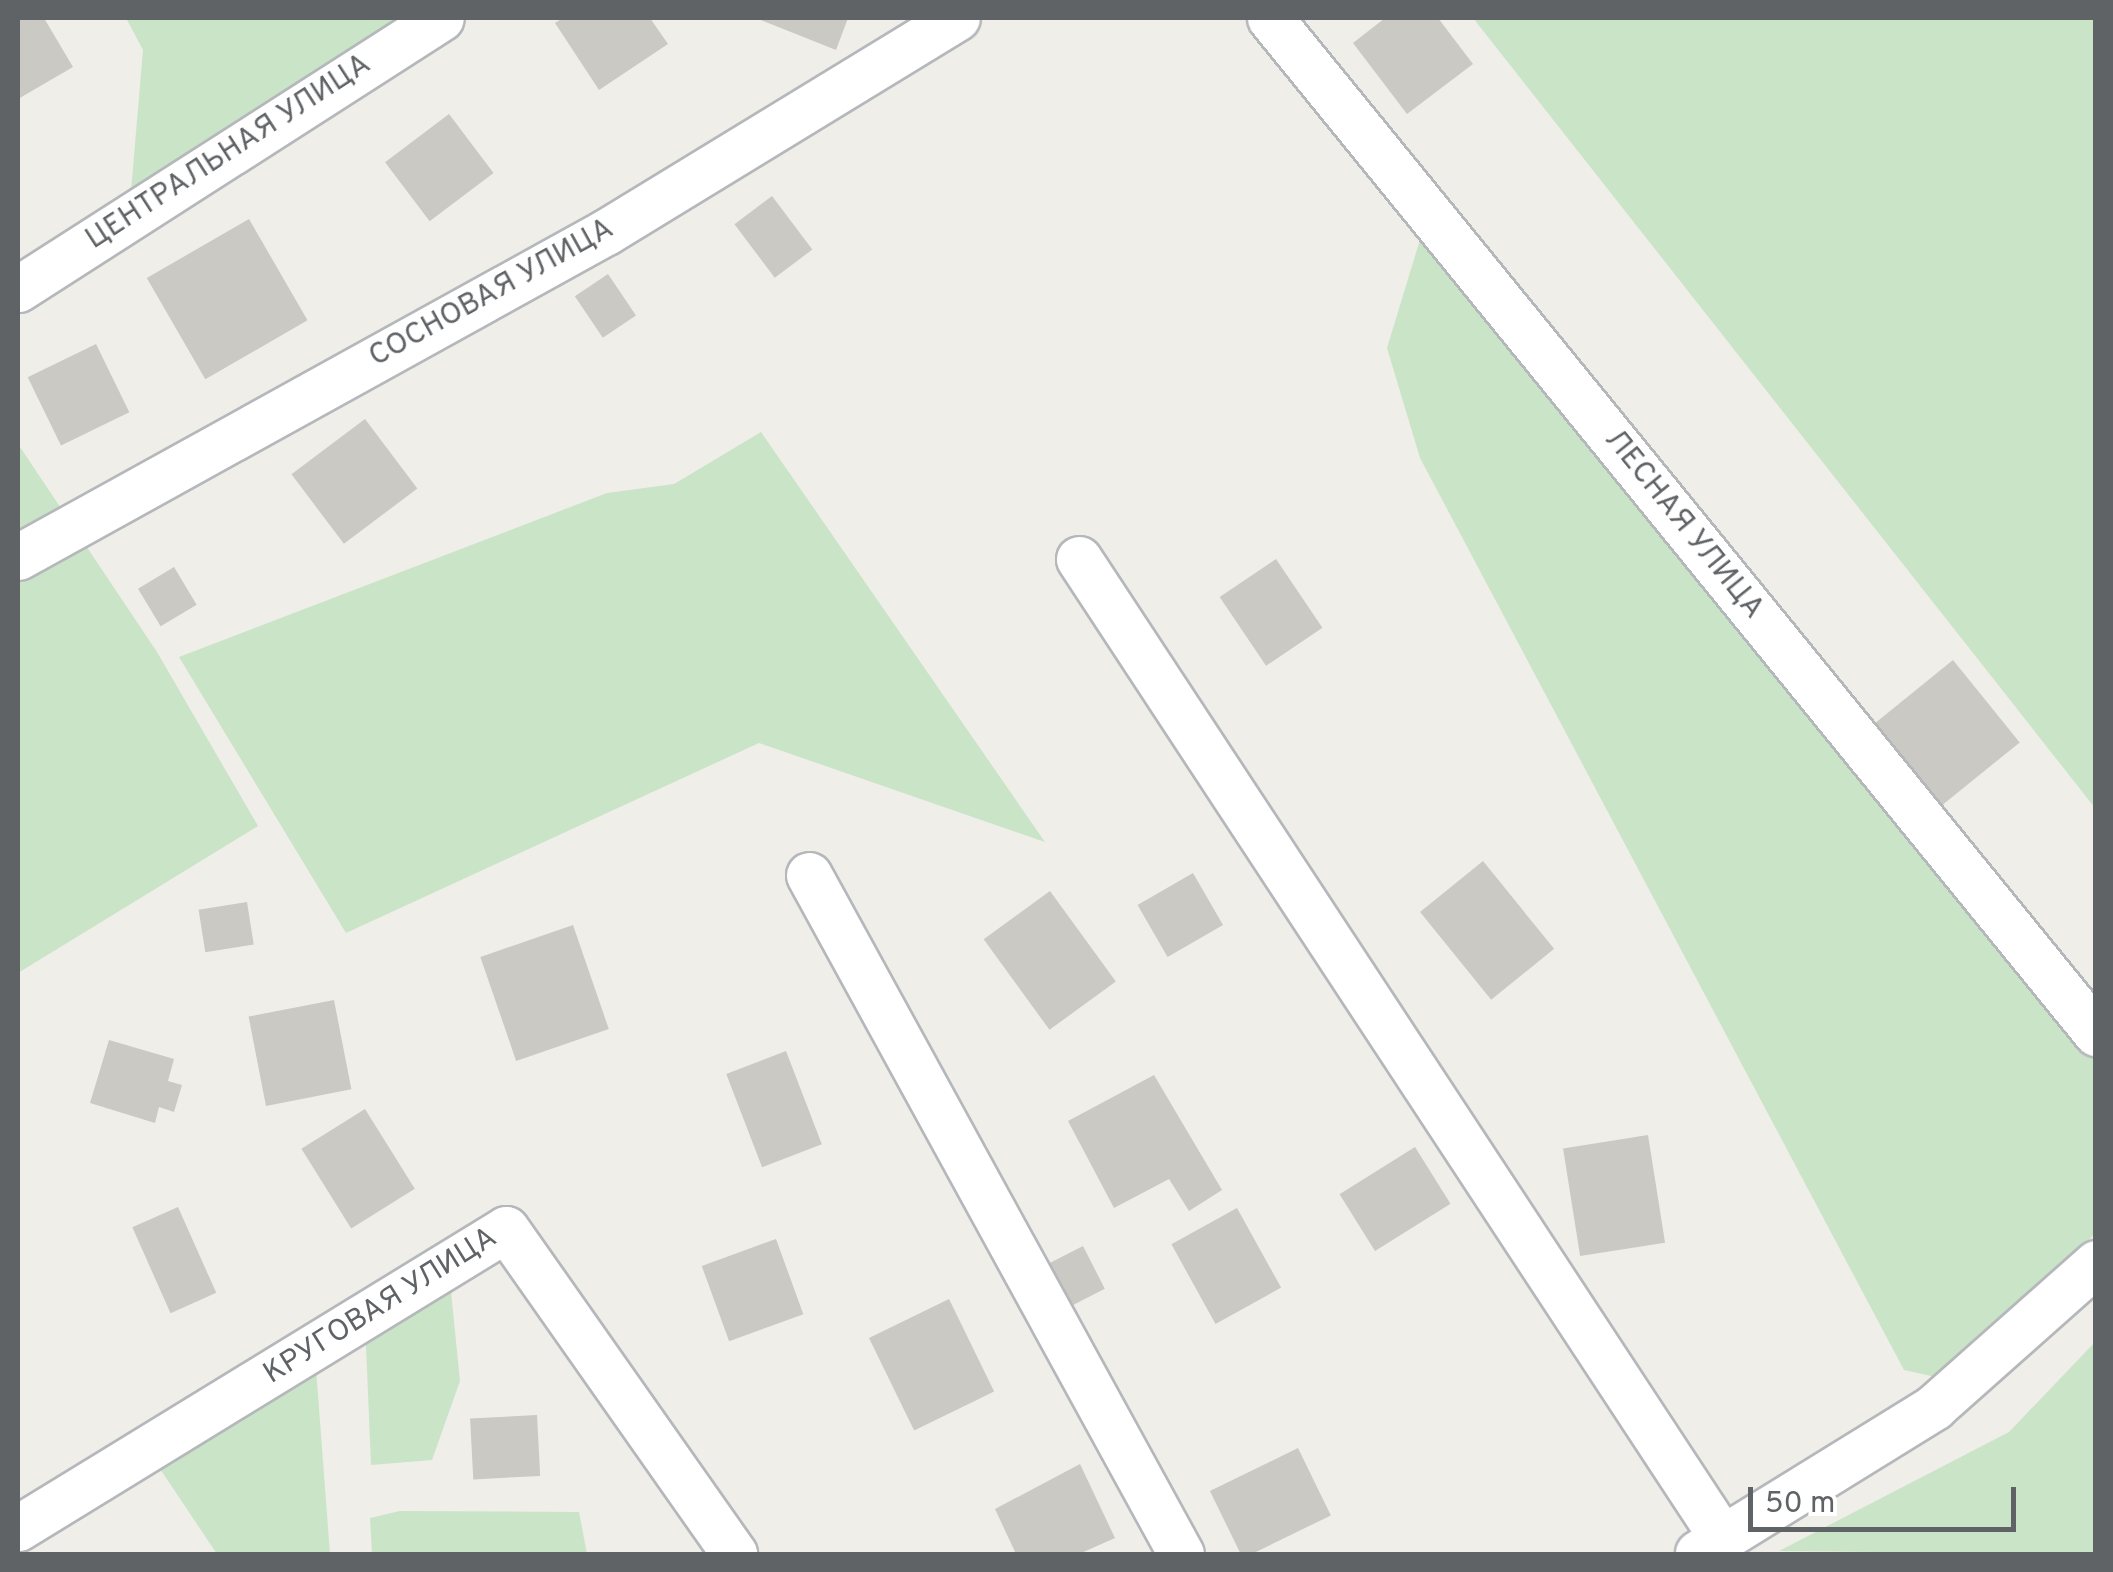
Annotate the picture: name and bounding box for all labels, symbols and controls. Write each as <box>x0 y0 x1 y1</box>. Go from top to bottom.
street label: ЦЕНТРАЛЬНАЯ УЛИЦА <box>80 47 378 259</box>
street label: СОСНОВАЯ УЛИЦА <box>364 212 620 376</box>
street label: ЛЕСНАЯ УЛИЦА <box>1596 423 1770 627</box>
street label: КРУГОВАЯ УЛИЦА <box>258 1221 504 1393</box>
scale bar <box>1753 1467 2020 1529</box>
text: 50 m <box>1765 1486 1835 1523</box>

